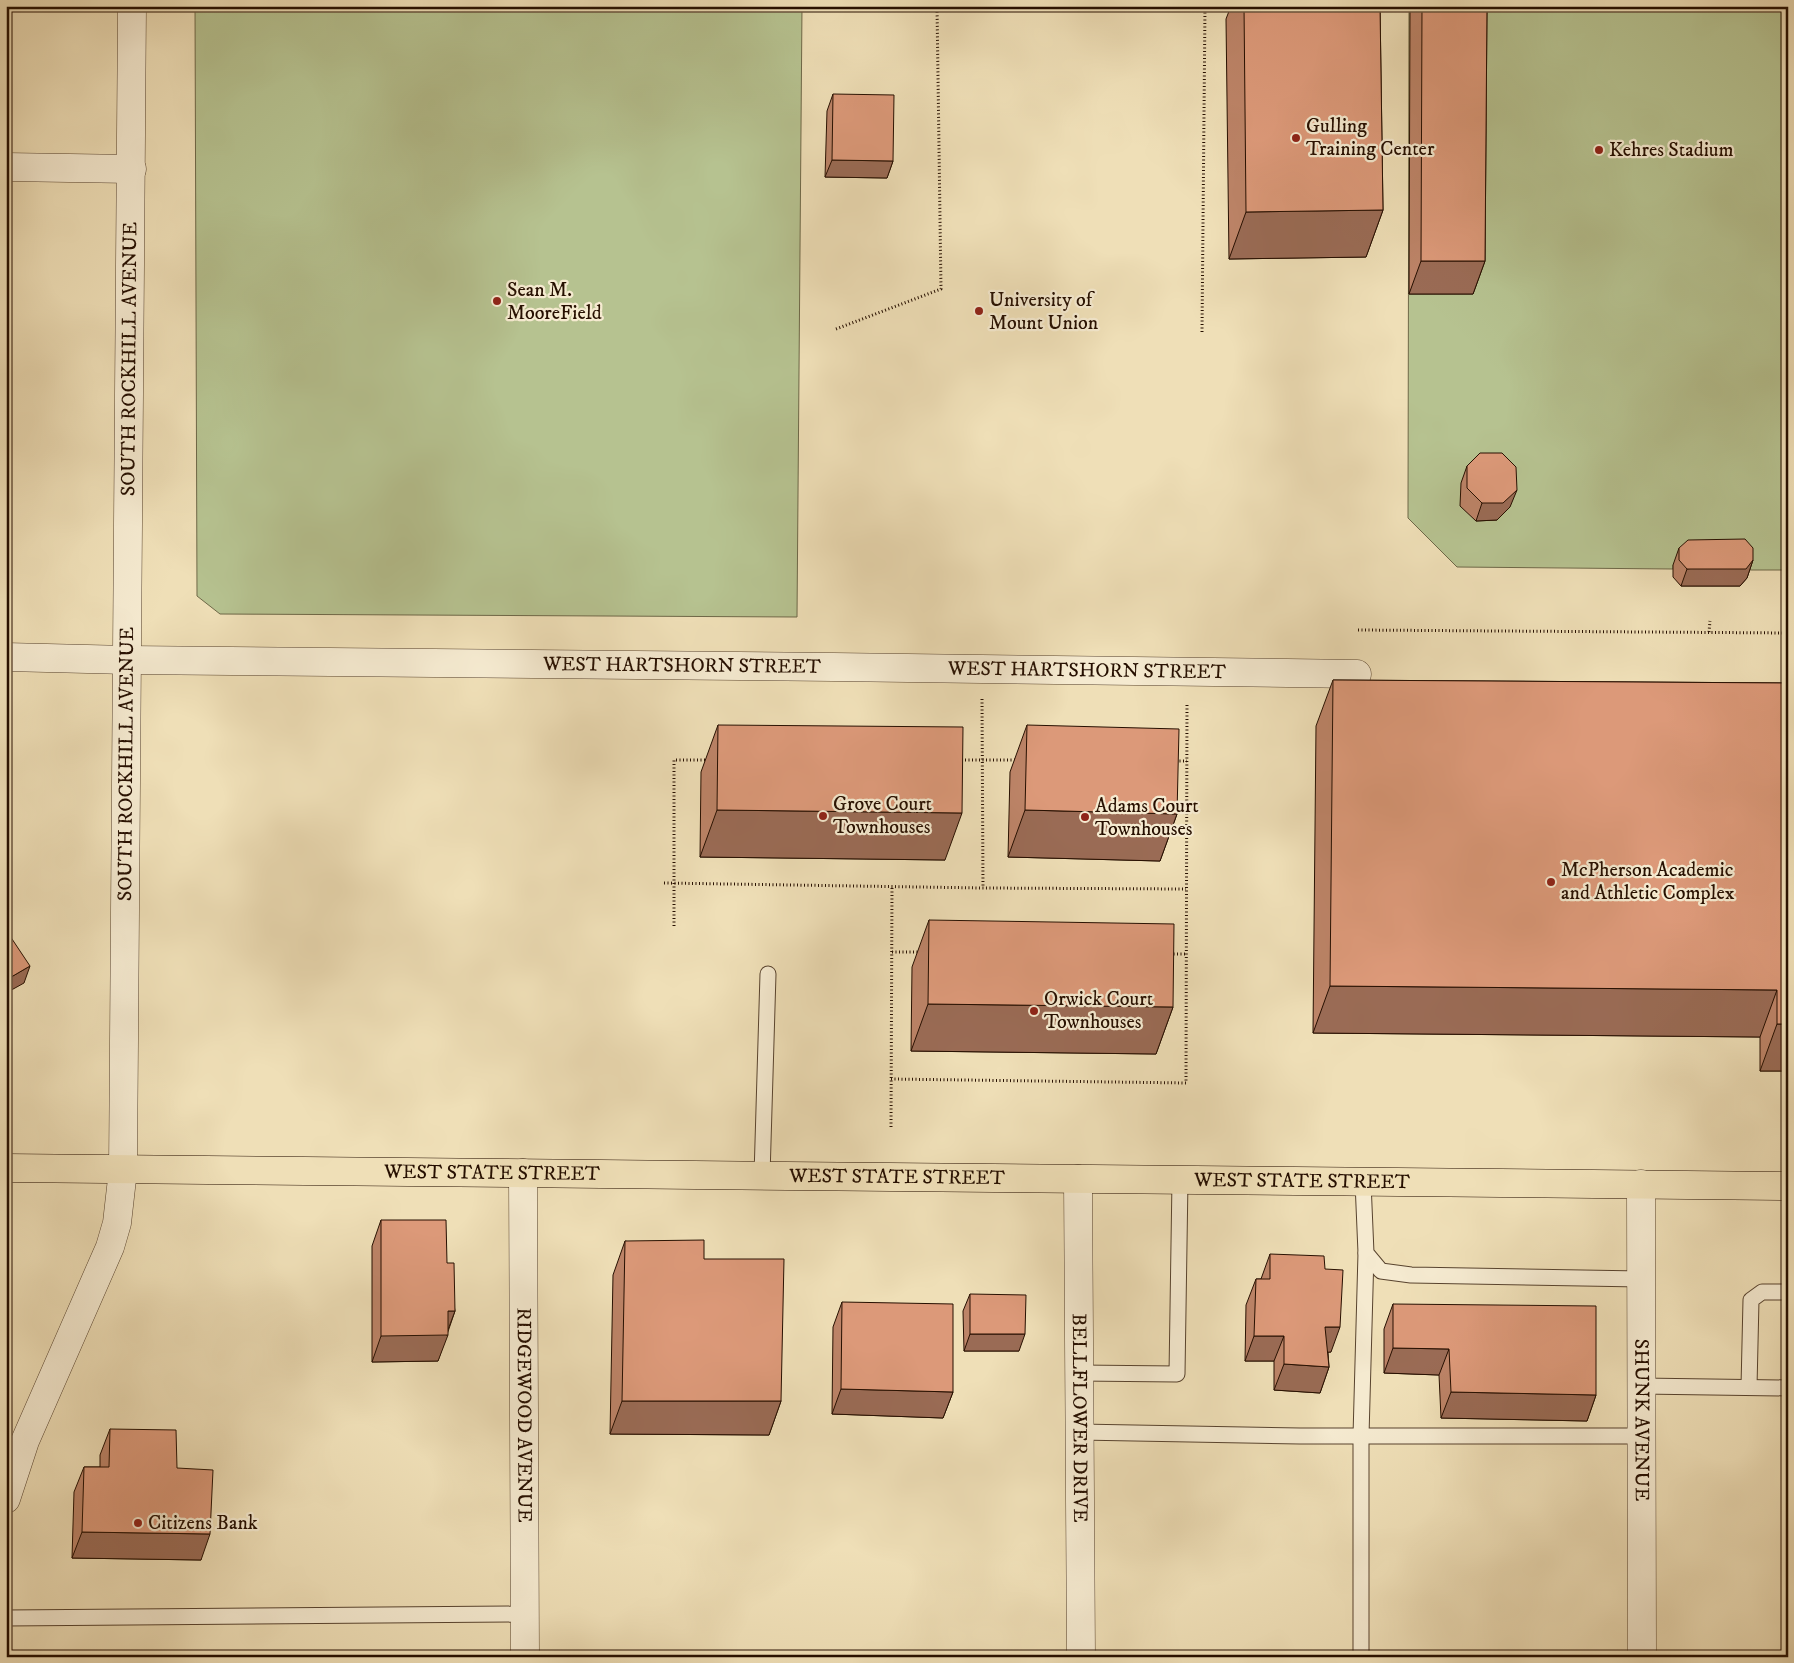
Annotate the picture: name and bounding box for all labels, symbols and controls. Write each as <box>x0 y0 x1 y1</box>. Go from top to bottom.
place label: Gulling Training Center <box>1306 114 1435 162</box>
marker: Gulling Training Center <box>1290 132 1302 144</box>
place label: Kehres Stadium <box>1609 138 1733 163</box>
marker: Kehres Stadium <box>1593 144 1605 156</box>
street label: SOUTH ROCKHILL AVENUE <box>116 222 143 496</box>
place label: Sean M. MooreField <box>507 278 602 326</box>
place label: University of Mount Union <box>989 288 1099 336</box>
marker: Sean M. MooreField <box>491 295 503 307</box>
marker: University of Mount Union <box>973 305 985 317</box>
street label: SOUTH ROCKHILL AVENUE <box>113 627 140 901</box>
street label: WEST HARTSHORN STREET <box>542 652 821 679</box>
street label: WEST HARTSHORN STREET <box>947 656 1226 685</box>
place label: Grove Court Townhouses <box>833 792 932 840</box>
place label: Adams Court Townhouses <box>1095 794 1199 842</box>
marker: Grove Court Townhouses <box>817 810 829 822</box>
marker: Adams Court Townhouses <box>1079 811 1091 823</box>
place label: McPherson Academic and Athletic Complex <box>1561 858 1735 906</box>
marker: McPherson Academic and Athletic Complex <box>1545 876 1557 888</box>
place label: Orwick Court Townhouses <box>1044 987 1153 1035</box>
marker: Orwick Court Townhouses <box>1028 1005 1040 1017</box>
street label: WEST STATE STREET <box>383 1159 600 1186</box>
street label: WEST STATE STREET <box>788 1163 1005 1191</box>
street label: WEST STATE STREET <box>1193 1167 1410 1195</box>
street label: RIDGEWOOD AVENUE <box>511 1307 537 1523</box>
street label: BELLFLOWER DRIVE <box>1066 1313 1093 1523</box>
street label: SHUNK AVENUE <box>1629 1339 1654 1501</box>
place label: Citizens Bank <box>148 1511 258 1536</box>
marker: Citizens Bank <box>132 1517 144 1529</box>

